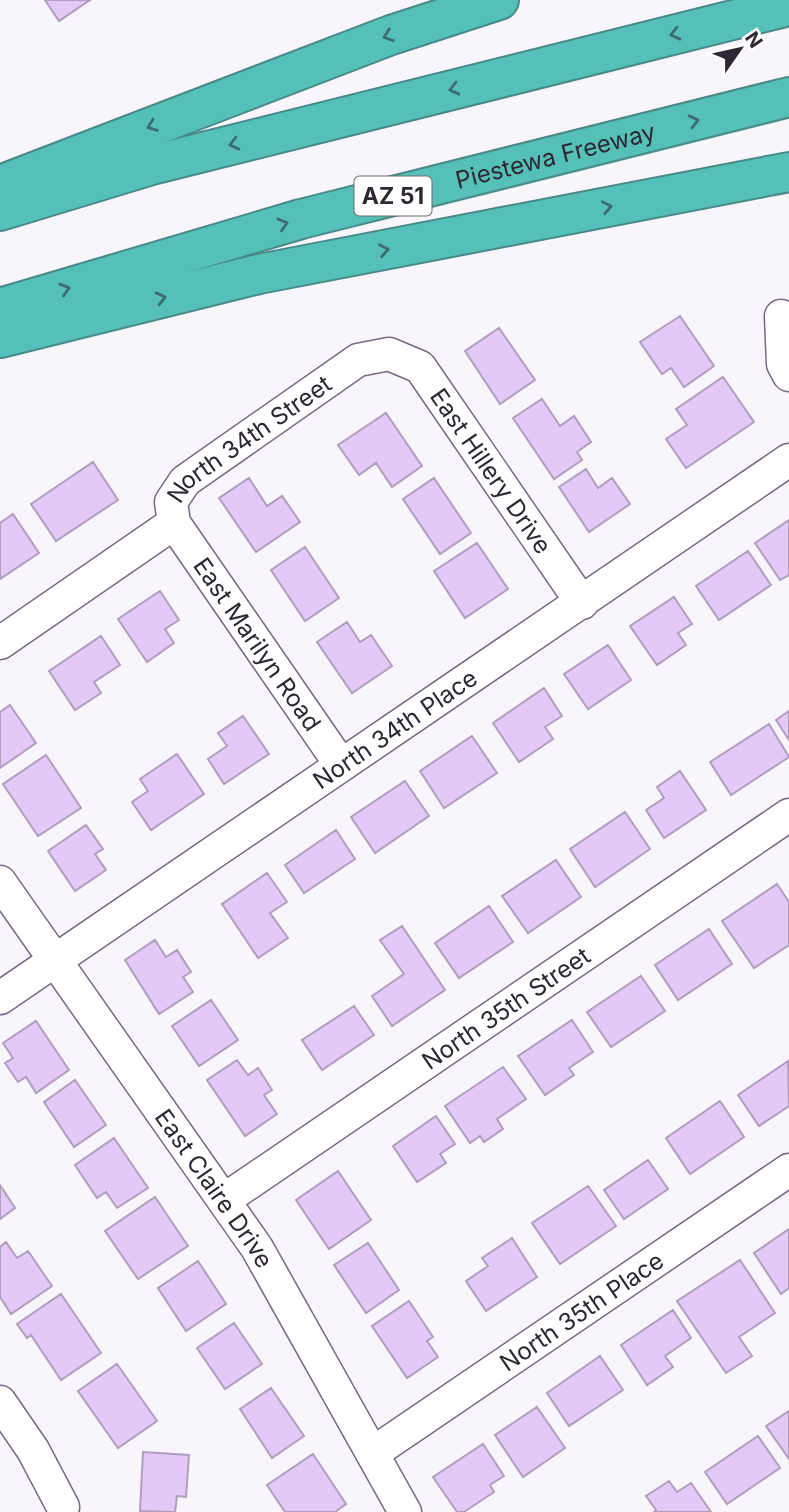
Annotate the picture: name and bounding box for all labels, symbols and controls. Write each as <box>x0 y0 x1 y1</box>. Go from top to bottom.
north arrow <box>705 14 775 84</box>
one-way arrow <box>669 26 681 40</box>
text: N <box>740 27 767 52</box>
one-way arrow <box>382 28 394 42</box>
one-way arrow <box>449 81 461 95</box>
one-way arrow <box>688 114 700 129</box>
street label: Piestewa Freeway <box>452 117 658 194</box>
one-way arrow <box>147 118 159 132</box>
one-way arrow <box>228 136 240 150</box>
road number: AZ 51 <box>354 176 432 216</box>
one-way arrow <box>601 200 613 215</box>
one-way arrow <box>277 218 289 233</box>
one-way arrow <box>378 244 390 259</box>
one-way arrow <box>59 282 71 297</box>
one-way arrow <box>155 292 167 306</box>
street label: North 34th Street <box>160 369 337 508</box>
street label: East Hillery Drive <box>424 383 558 559</box>
street label: East Marilyn Road <box>188 552 327 736</box>
street label: North 34th Place <box>307 663 483 795</box>
street label: North 35th Street <box>416 941 595 1075</box>
street label: East Claire Drive <box>149 1103 280 1273</box>
street label: North 35th Place <box>494 1245 669 1377</box>

